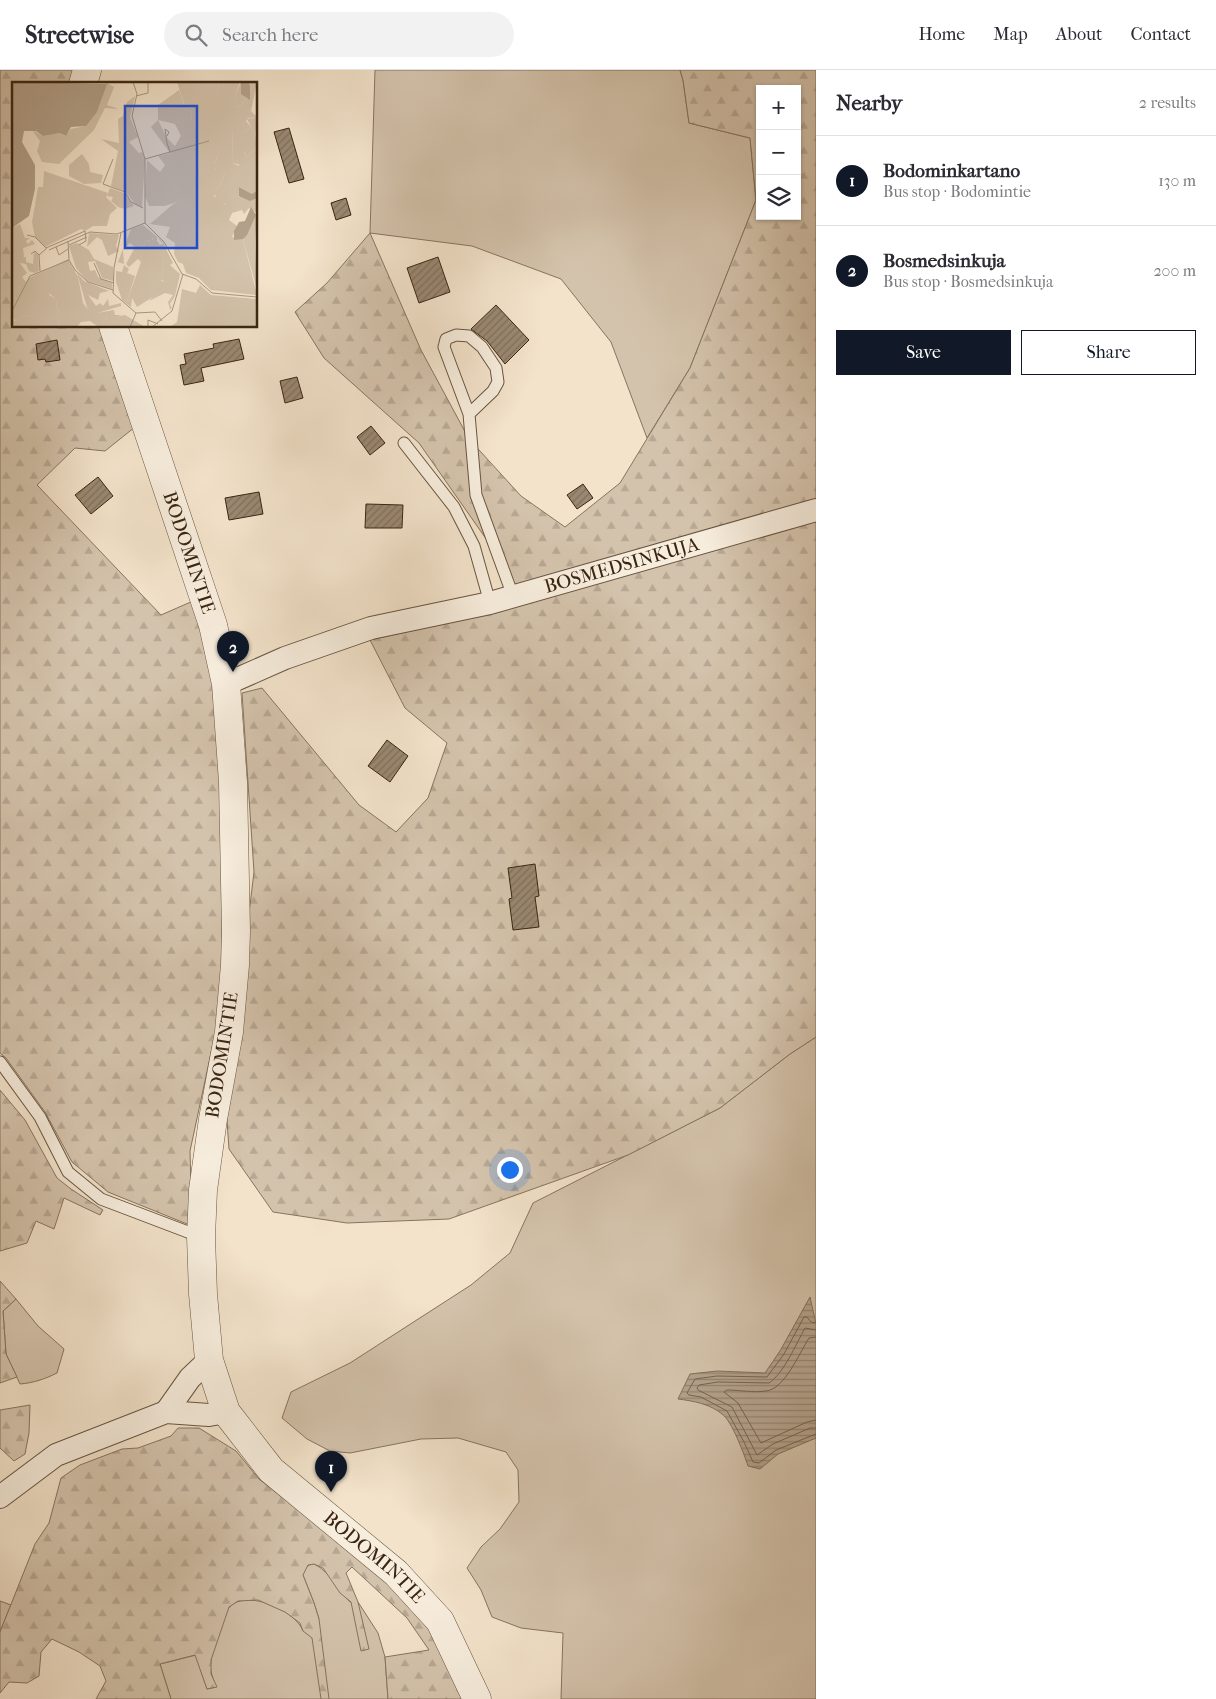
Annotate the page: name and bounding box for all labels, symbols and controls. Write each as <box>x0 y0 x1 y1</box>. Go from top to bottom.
search box <box>164 12 514 57</box>
text: Streetwise <box>25 21 134 49</box>
icon: search <box>182 21 210 49</box>
text: Search here <box>222 24 318 46</box>
text: Home <box>918 24 965 45</box>
text: Map <box>993 24 1028 45</box>
text: About <box>1056 24 1102 45</box>
text: Contact <box>1130 24 1191 45</box>
inset map <box>12 82 258 328</box>
map controls <box>756 85 801 220</box>
button: + <box>756 85 801 130</box>
text: Nearby <box>836 91 902 115</box>
text: 2 results <box>1139 93 1196 112</box>
button: − <box>756 130 801 175</box>
text: Bodominkartano <box>883 160 1020 182</box>
text: 1 <box>849 171 855 190</box>
text: 130 m <box>1158 171 1196 190</box>
button: layers <box>756 175 801 220</box>
text: Bus stop · Bodomintie <box>883 182 1031 201</box>
text: Bosmedsinkuja <box>883 250 1005 272</box>
text: 2 <box>848 261 856 280</box>
text: 200 m <box>1153 261 1196 280</box>
text: Bus stop · Bosmedsinkuja <box>883 272 1053 291</box>
button: Save <box>836 330 1011 375</box>
button: Share <box>1021 330 1196 375</box>
street label: BODOMINTIE <box>158 489 220 617</box>
street label: BOSMEDSINKUJA <box>542 533 702 598</box>
pin: 2 <box>217 631 249 672</box>
street label: BODOMINTIE <box>201 990 243 1120</box>
your location <box>497 1157 523 1183</box>
pin: 1 <box>315 1451 347 1492</box>
street label: BODOMINTIE <box>319 1507 429 1608</box>

